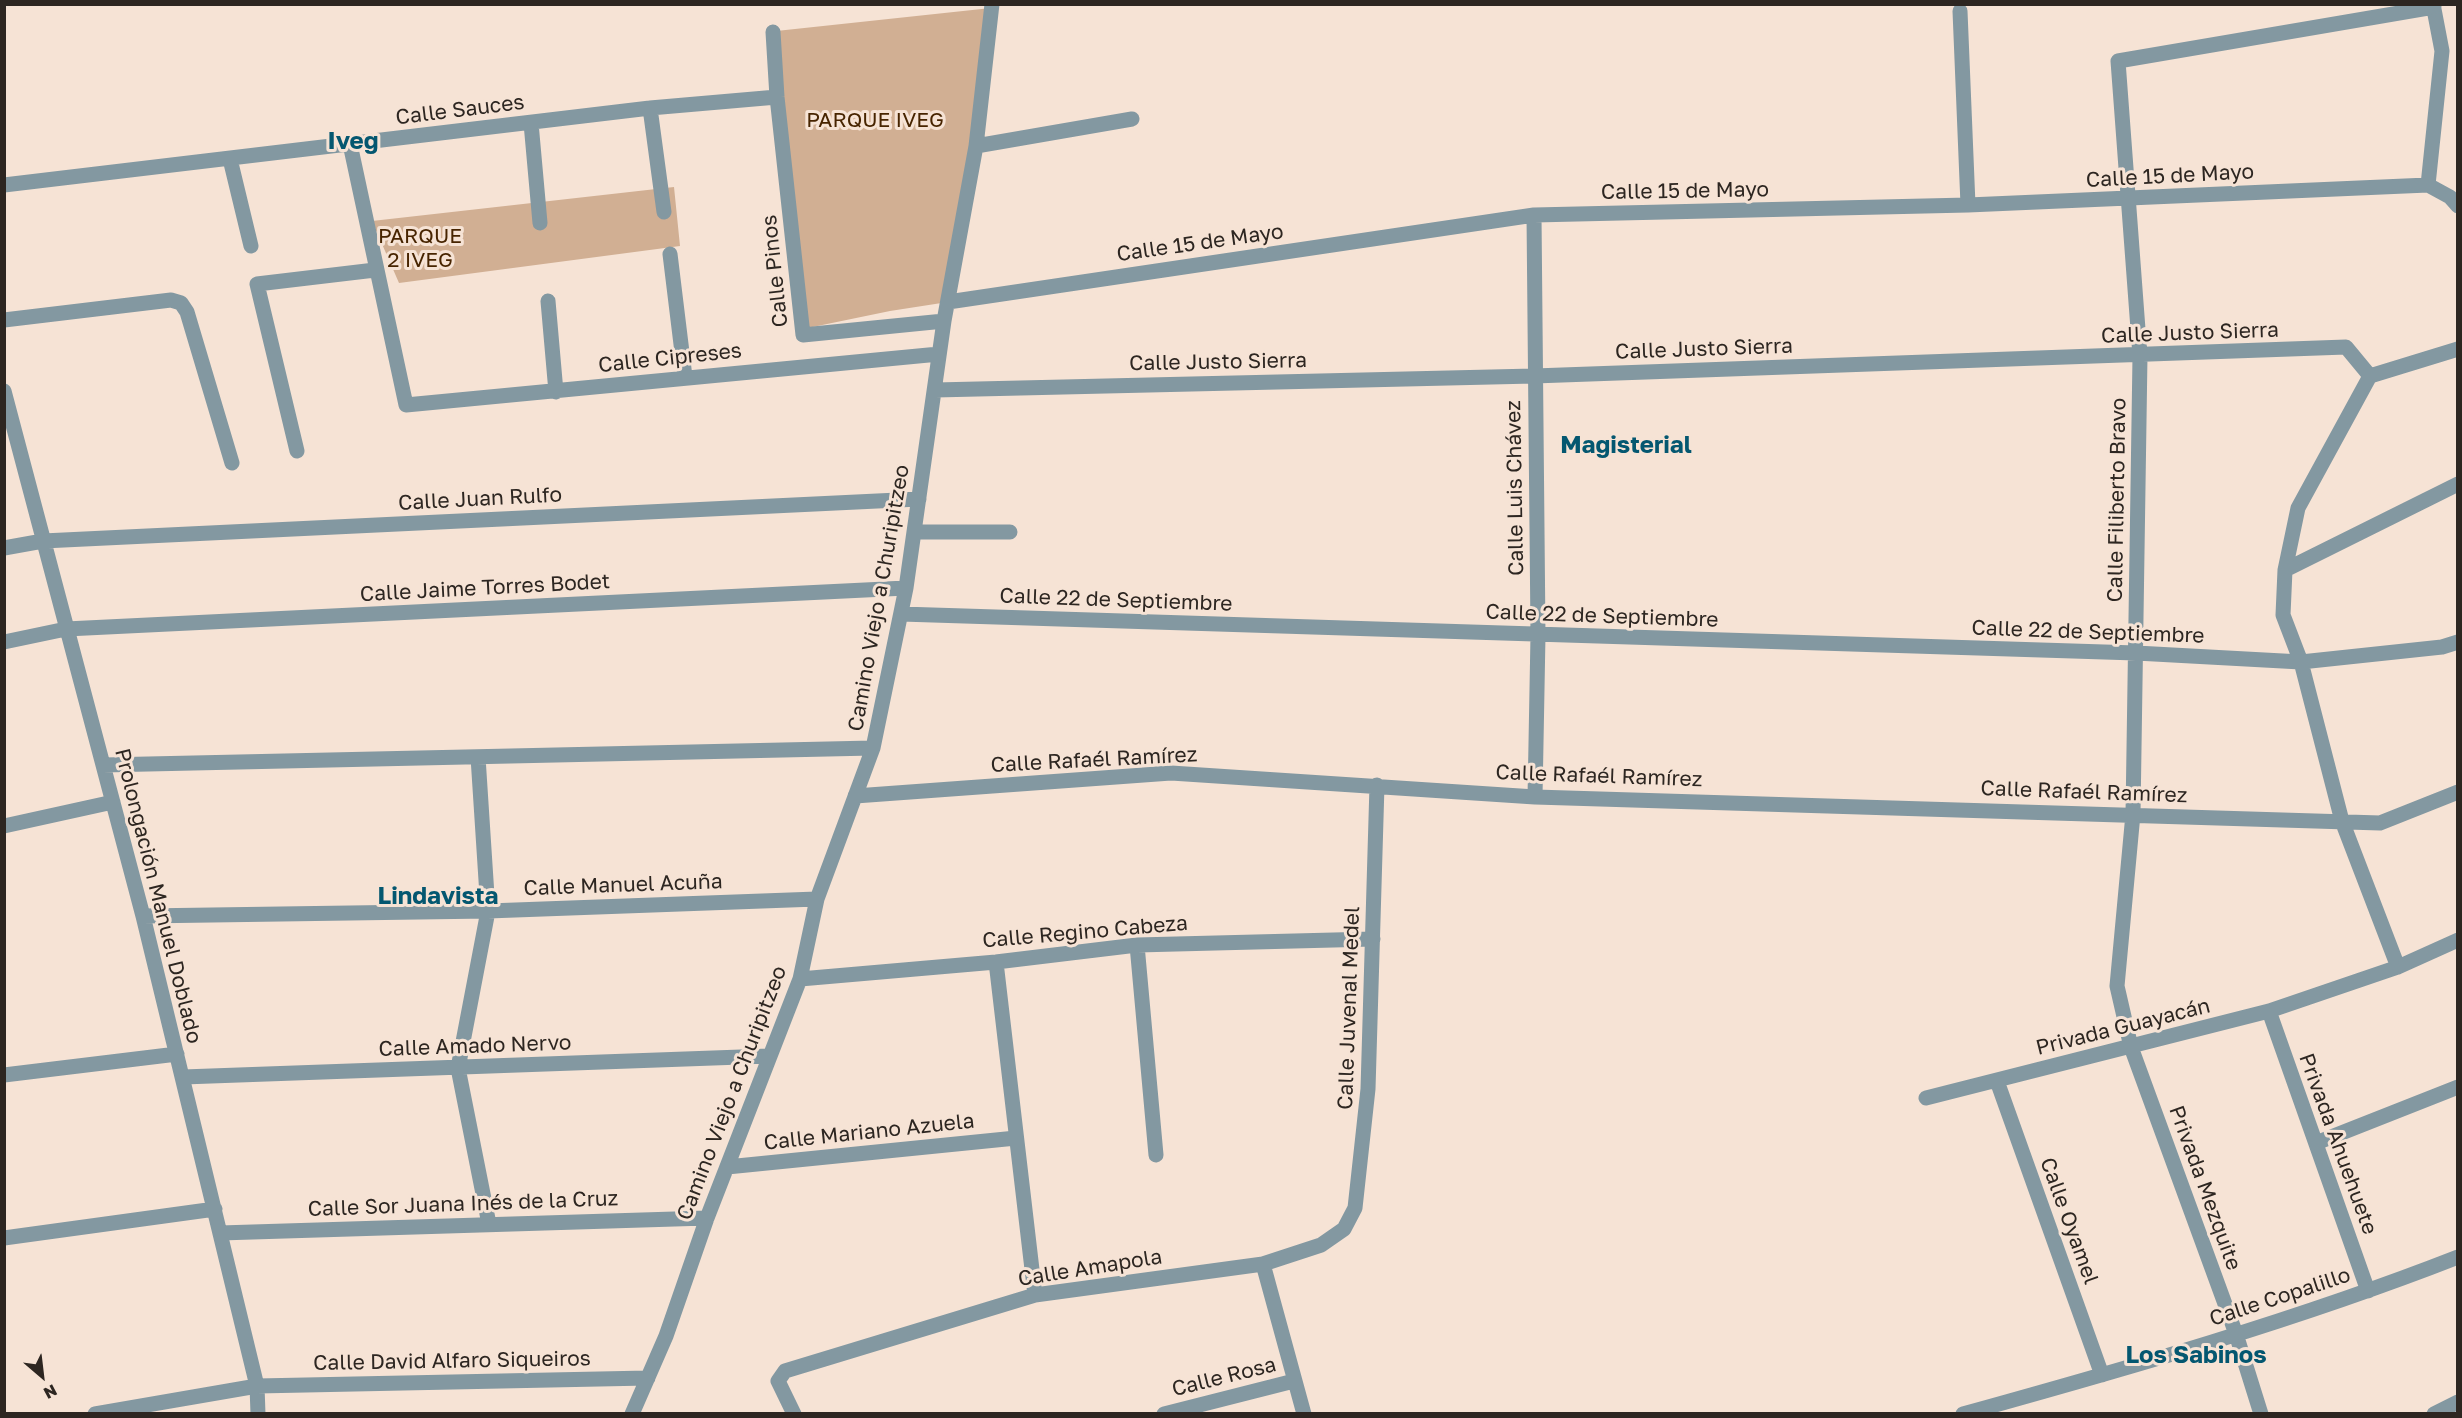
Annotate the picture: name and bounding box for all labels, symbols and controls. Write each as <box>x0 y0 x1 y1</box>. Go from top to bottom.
street label: Calle Sauces <box>394 90 526 130</box>
park label: PARQUE IVEG <box>806 107 944 133</box>
district label: Iveg <box>328 127 378 155</box>
street label: Calle 15 de Mayo <box>2085 159 2255 193</box>
street label: Calle 15 de Mayo <box>1601 177 1769 205</box>
street label: Calle Pinos <box>757 214 793 328</box>
street label: Calle 15 de Mayo <box>1115 219 1285 267</box>
park label: PARQUE 2 IVEG <box>378 223 462 273</box>
street label: Calle Justo Sierra <box>2101 317 2279 349</box>
street label: Calle Justo Sierra <box>1615 333 1793 365</box>
street label: Calle Cipreses <box>597 338 743 378</box>
street label: Calle Justo Sierra <box>1129 348 1307 376</box>
street label: Calle Filiberto Bravo <box>2103 397 2131 603</box>
street label: Calle Luis Chávez <box>1501 400 1529 576</box>
district label: Magisterial <box>1560 431 1692 459</box>
street label: Camino Viejo a Churipitzeo <box>843 463 915 733</box>
street label: Calle Juan Rulfo <box>397 482 563 516</box>
street label: Calle Jaime Torres Bodet <box>359 569 611 607</box>
street label: Calle 22 de Septiembre <box>999 583 1233 617</box>
street label: Calle 22 de Septiembre <box>1485 599 1719 633</box>
street label: Calle 22 de Septiembre <box>1971 615 2205 649</box>
street label: Calle Rafaél Ramírez <box>990 742 1198 778</box>
street label: Prolongación Manuel Doblado <box>109 746 207 1046</box>
street label: Calle Rafaél Ramírez <box>1495 760 1703 792</box>
street label: Calle Rafaél Ramírez <box>1980 776 2188 808</box>
street label: Calle Manuel Acuña <box>523 869 723 901</box>
district label: Lindavista <box>378 882 498 910</box>
street label: Calle Juvenal Medel <box>1333 906 1365 1110</box>
street label: Calle Regino Cabeza <box>981 910 1189 954</box>
street label: Camino Viejo a Churipitzeo <box>672 962 792 1224</box>
street label: Privada Guayacán <box>2033 993 2213 1061</box>
street label: Calle Amado Nervo <box>378 1030 572 1062</box>
street label: Privada Ahuehuete <box>2294 1050 2382 1238</box>
street label: Privada Mezquite <box>2164 1102 2246 1274</box>
street label: Calle Mariano Azuela <box>762 1108 976 1156</box>
street label: Calle Oyamel <box>2034 1154 2104 1288</box>
street label: Calle Sor Juana Inés de la Cruz <box>307 1186 619 1222</box>
street label: Calle Amapola <box>1016 1244 1164 1292</box>
street label: Calle Copalillo <box>2206 1262 2354 1332</box>
district label: Los Sabinos <box>2125 1341 2267 1369</box>
north arrow <box>12 1346 72 1406</box>
street label: Calle David Alfaro Siqueiros <box>313 1346 591 1376</box>
street label: Calle Rosa <box>1169 1352 1279 1402</box>
text: N <box>40 1380 61 1404</box>

